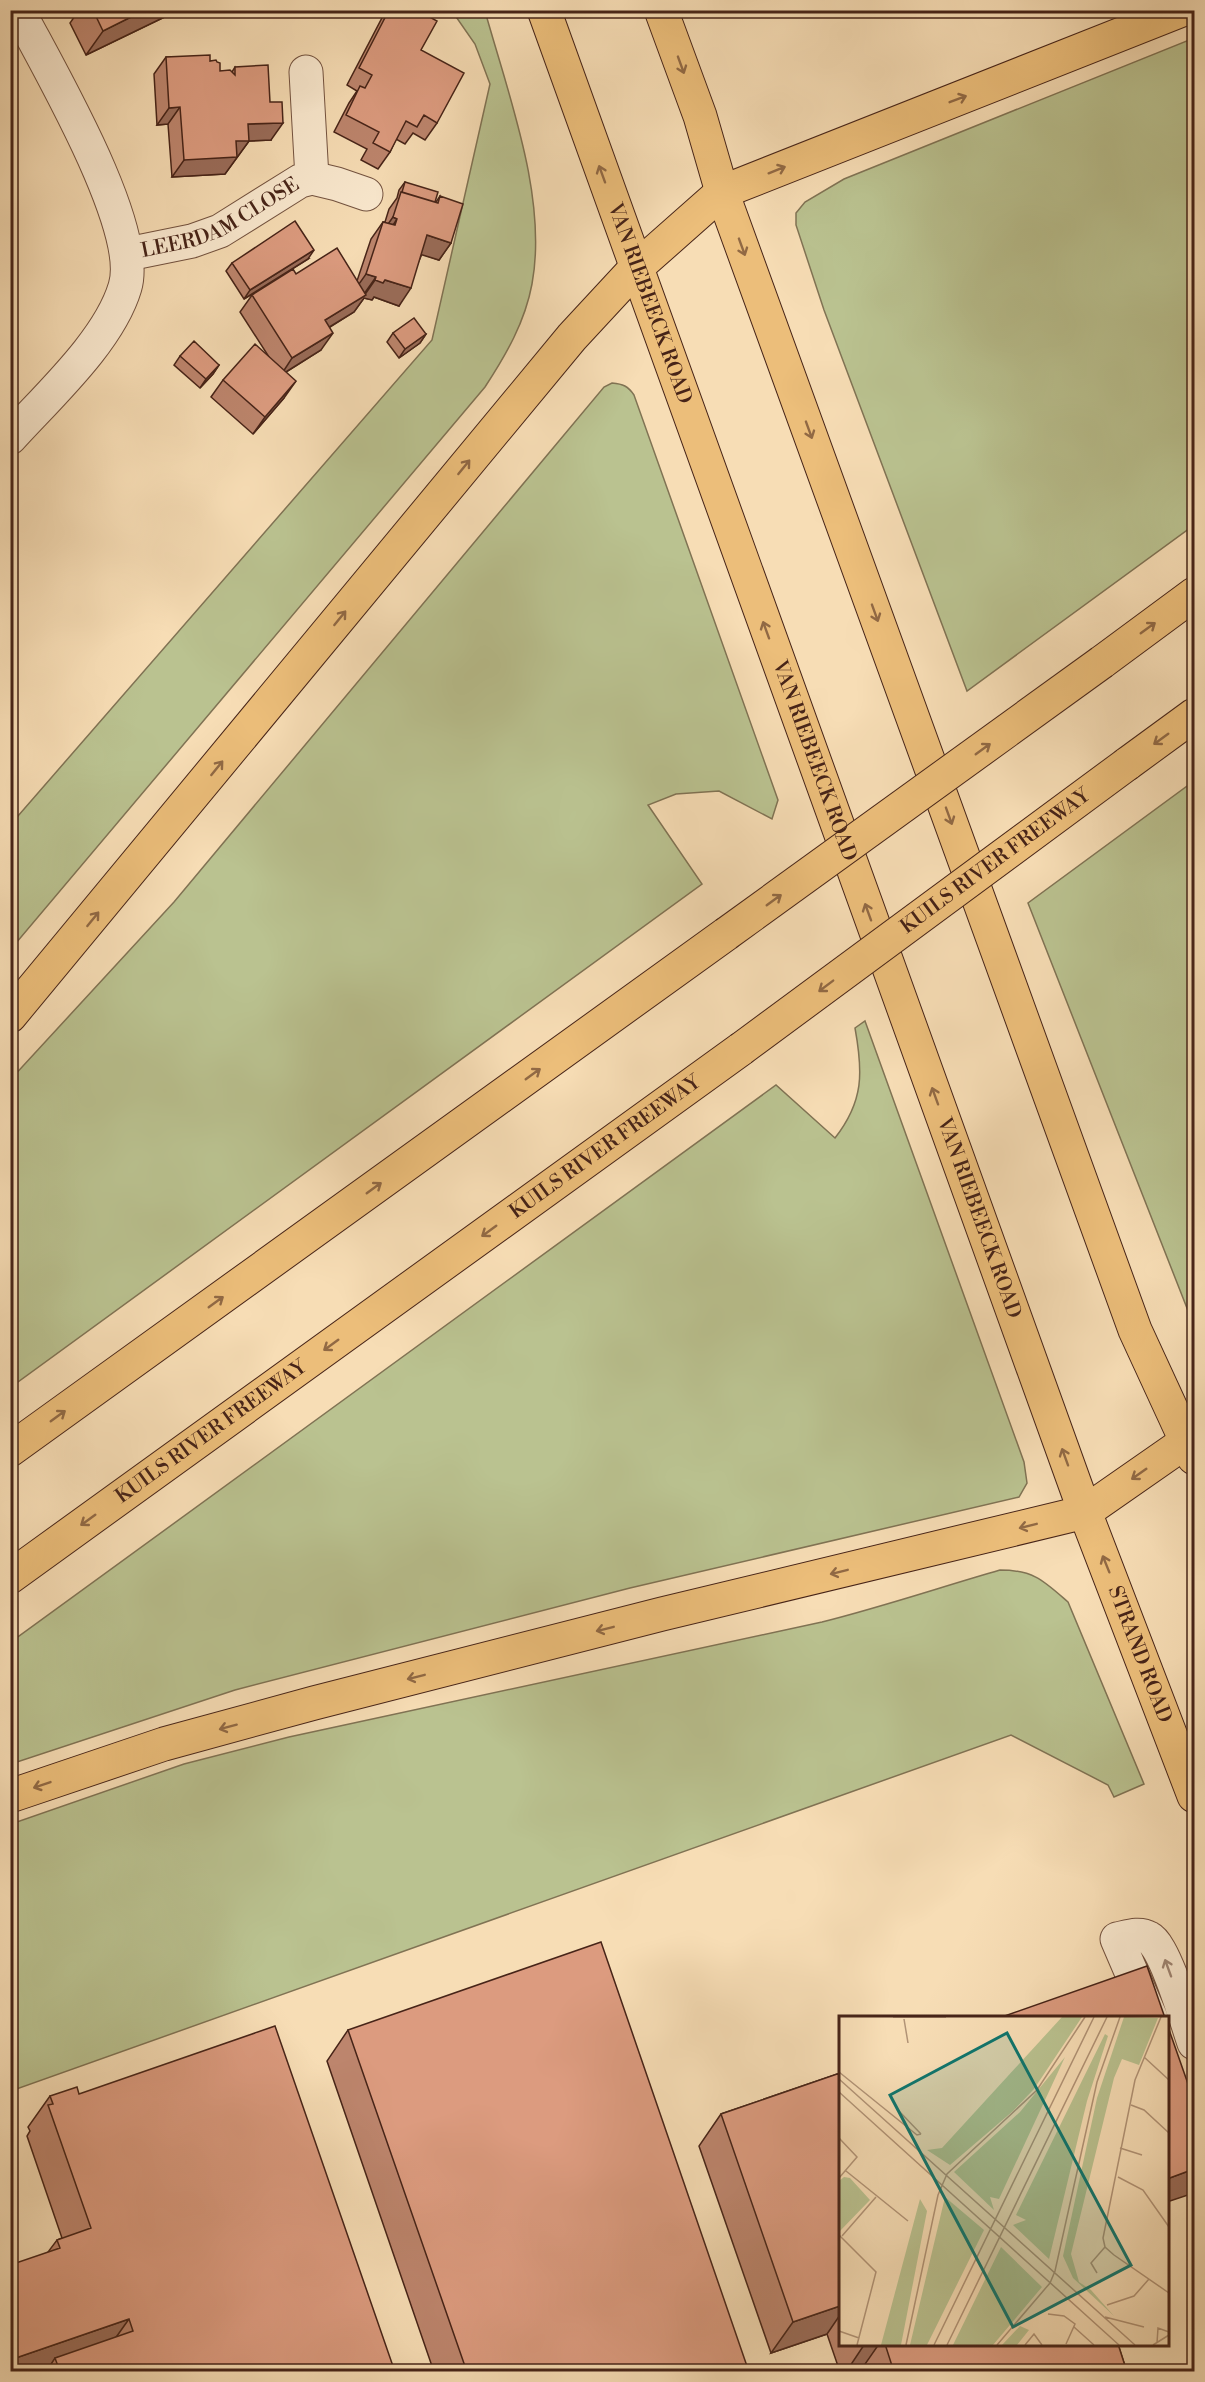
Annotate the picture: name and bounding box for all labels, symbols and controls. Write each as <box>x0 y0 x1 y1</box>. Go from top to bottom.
one-way arrow <box>677 56 688 74</box>
one-way arrow <box>949 92 967 103</box>
one-way arrow <box>767 164 786 175</box>
one-way arrow <box>596 165 607 183</box>
street label: LEERDAM CLOSE <box>139 172 304 264</box>
street label: VAN RIEBEECK ROAD <box>602 199 697 407</box>
one-way arrow <box>738 237 749 256</box>
one-way arrow <box>804 420 815 439</box>
one-way arrow <box>458 460 471 476</box>
one-way arrow <box>871 603 882 622</box>
one-way arrow <box>334 610 347 626</box>
one-way arrow <box>760 621 771 640</box>
one-way arrow <box>1140 622 1156 634</box>
street label: VAN RIEBEECK ROAD <box>766 656 862 865</box>
one-way arrow <box>1153 733 1169 745</box>
one-way arrow <box>974 743 990 755</box>
one-way arrow <box>210 761 223 777</box>
street label: KUILS RIVER FREEWAY <box>895 783 1096 940</box>
one-way arrow <box>944 806 955 825</box>
one-way arrow <box>765 894 781 906</box>
one-way arrow <box>862 903 873 922</box>
one-way arrow <box>86 911 99 927</box>
one-way arrow <box>819 980 835 992</box>
one-way arrow <box>524 1068 540 1080</box>
street label: KUILS RIVER FREEWAY <box>505 1069 706 1225</box>
one-way arrow <box>928 1087 939 1105</box>
street label: VAN RIEBEECK ROAD <box>931 1113 1027 1322</box>
one-way arrow <box>366 1182 382 1194</box>
one-way arrow <box>482 1224 498 1237</box>
one-way arrow <box>208 1296 224 1308</box>
one-way arrow <box>324 1339 340 1351</box>
street label: KUILS RIVER FREEWAY <box>111 1354 312 1509</box>
one-way arrow <box>49 1410 65 1422</box>
one-way arrow <box>1059 1448 1070 1467</box>
one-way arrow <box>1131 1468 1147 1480</box>
one-way arrow <box>81 1514 97 1527</box>
one-way arrow <box>1019 1520 1038 1532</box>
one-way arrow <box>1100 1556 1111 1574</box>
one-way arrow <box>830 1566 849 1578</box>
street label: STRAND ROAD <box>1102 1582 1177 1726</box>
one-way arrow <box>596 1623 615 1635</box>
one-way arrow <box>407 1672 426 1683</box>
one-way arrow <box>218 1721 237 1733</box>
one-way arrow <box>33 1781 52 1792</box>
one-way arrow <box>1161 1959 1172 1978</box>
inset map <box>839 2016 1169 2346</box>

